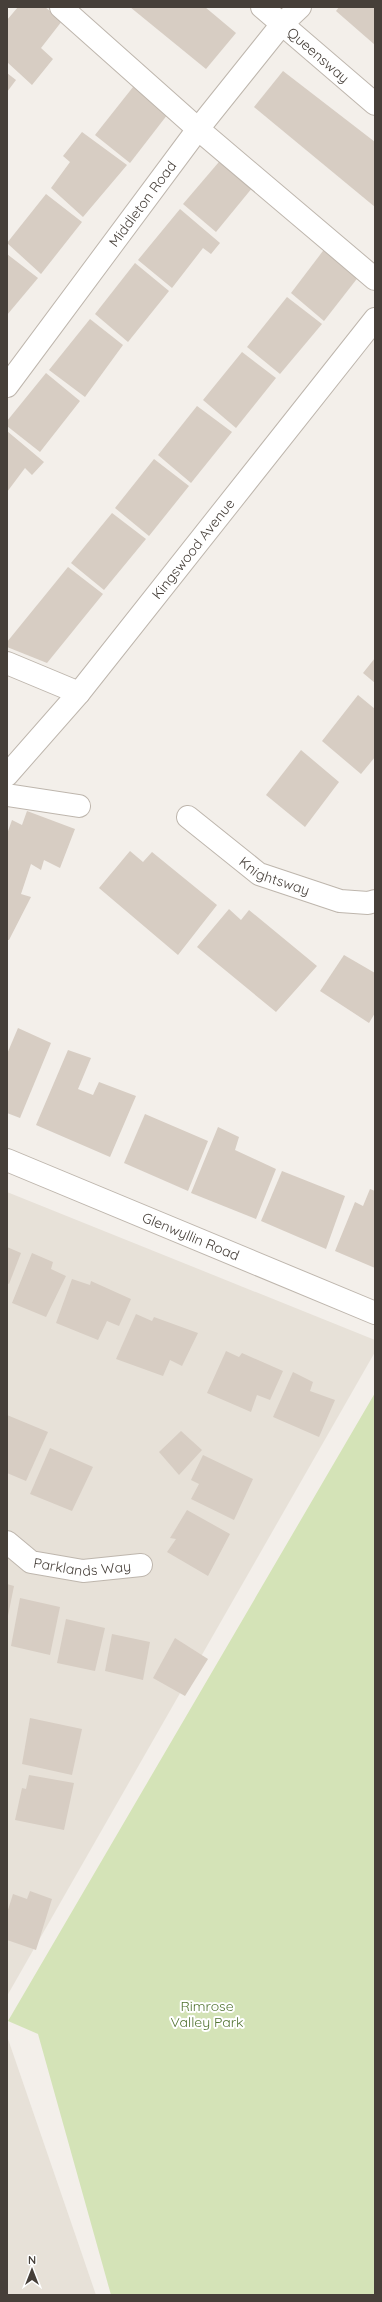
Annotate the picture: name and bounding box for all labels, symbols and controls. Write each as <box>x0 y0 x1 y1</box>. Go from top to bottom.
street label: Queensway <box>283 23 353 87</box>
street label: Middleton Road <box>105 157 180 250</box>
street label: Kingswood Avenue <box>148 495 239 603</box>
street label: Knightsway <box>235 853 312 899</box>
street label: Glenwyllin Road <box>140 1208 242 1265</box>
street label: Parklands Way <box>32 1554 132 1580</box>
park label: Rimrose Valley Park <box>170 1997 244 2031</box>
north arrow <box>12 2250 52 2290</box>
text: N <box>28 2253 36 2267</box>

